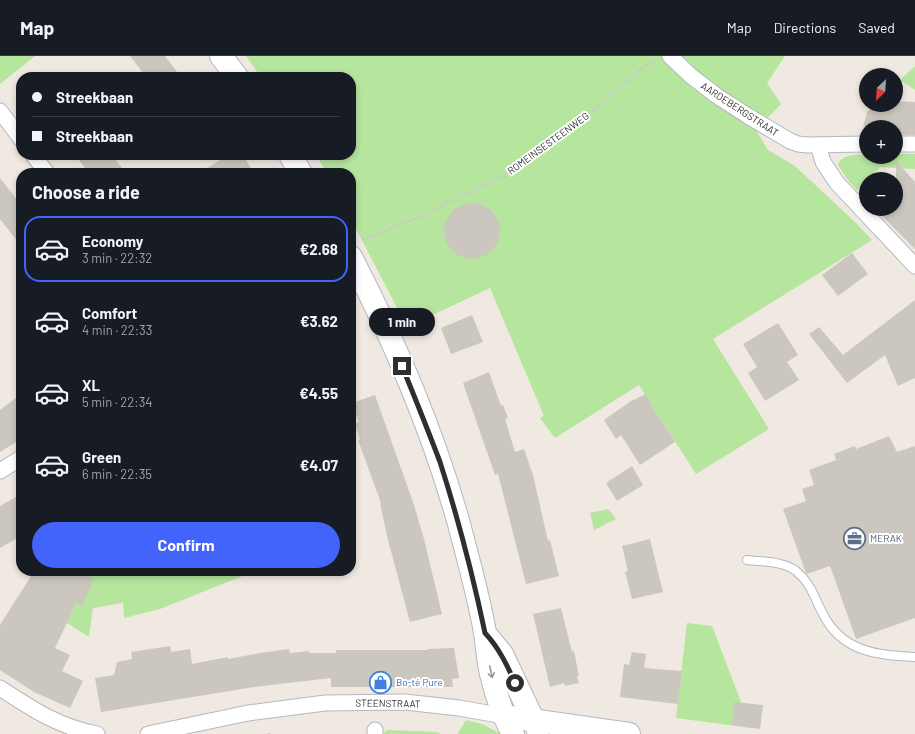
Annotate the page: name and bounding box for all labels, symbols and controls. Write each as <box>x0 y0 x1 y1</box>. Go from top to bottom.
text: Map <box>20 16 54 39</box>
text: Map <box>727 19 752 36</box>
text: Directions <box>774 19 836 36</box>
text: Saved <box>858 19 895 36</box>
north arrow <box>859 68 903 112</box>
map controls <box>859 68 903 216</box>
street label: AARDEBERGSTRAAT <box>699 79 781 139</box>
text: Streekbaan <box>56 88 133 106</box>
street label: ROMEINSESTEENWEG <box>505 109 591 177</box>
button: + <box>859 120 903 164</box>
text: Streekbaan <box>56 127 133 145</box>
button: − <box>859 172 903 216</box>
text: Choose a ride <box>32 181 140 203</box>
icon: car <box>34 231 70 267</box>
text: Economy <box>82 232 143 250</box>
text: €2.68 <box>300 240 338 258</box>
text: 3 min · 22:32 <box>82 250 152 266</box>
icon: car <box>34 303 70 339</box>
text: Comfort <box>82 304 137 322</box>
callout: 1 min <box>369 308 435 336</box>
text: €3.62 <box>300 312 338 330</box>
text: 1 min <box>388 314 416 330</box>
text: 4 min · 22:33 <box>82 322 153 338</box>
route end <box>393 357 411 375</box>
icon: car <box>34 375 70 411</box>
text: XL <box>82 376 100 394</box>
text: €4.55 <box>299 384 338 402</box>
text: 5 min · 22:34 <box>82 394 153 410</box>
icon: car <box>34 447 70 483</box>
text: Green <box>82 448 121 466</box>
text: €4.07 <box>300 456 338 474</box>
text: 6 min · 22:35 <box>82 466 152 482</box>
button: Confirm <box>32 522 340 568</box>
office icon: MERAK <box>841 525 867 551</box>
place label: MERAK <box>870 532 902 544</box>
one-way arrow <box>487 665 495 678</box>
shop icon: Bo-té Pure <box>367 669 393 695</box>
route start <box>506 674 524 692</box>
place label: Bo-té Pure <box>396 676 443 688</box>
street label: STEENSTRAAT <box>355 696 421 710</box>

